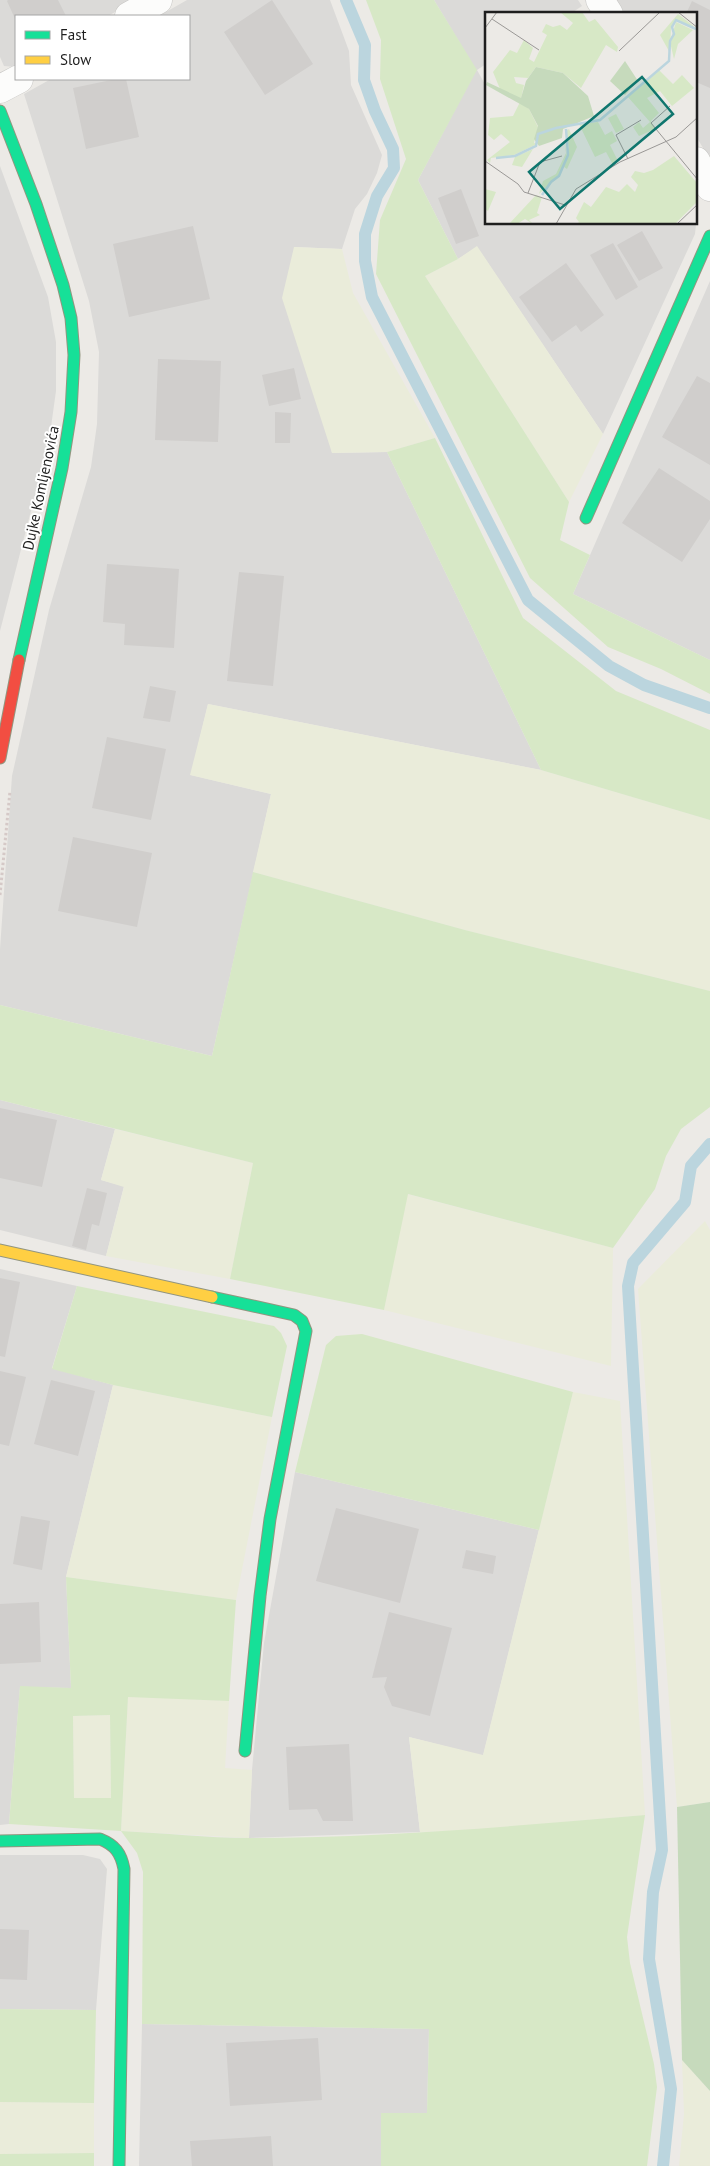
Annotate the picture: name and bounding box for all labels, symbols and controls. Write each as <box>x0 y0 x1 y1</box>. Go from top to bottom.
inset map <box>485 12 698 225</box>
legend <box>15 15 190 80</box>
text: Fast <box>60 25 87 44</box>
text: Slow <box>60 50 91 69</box>
street label: Dujke Komljenovića <box>18 424 63 552</box>

